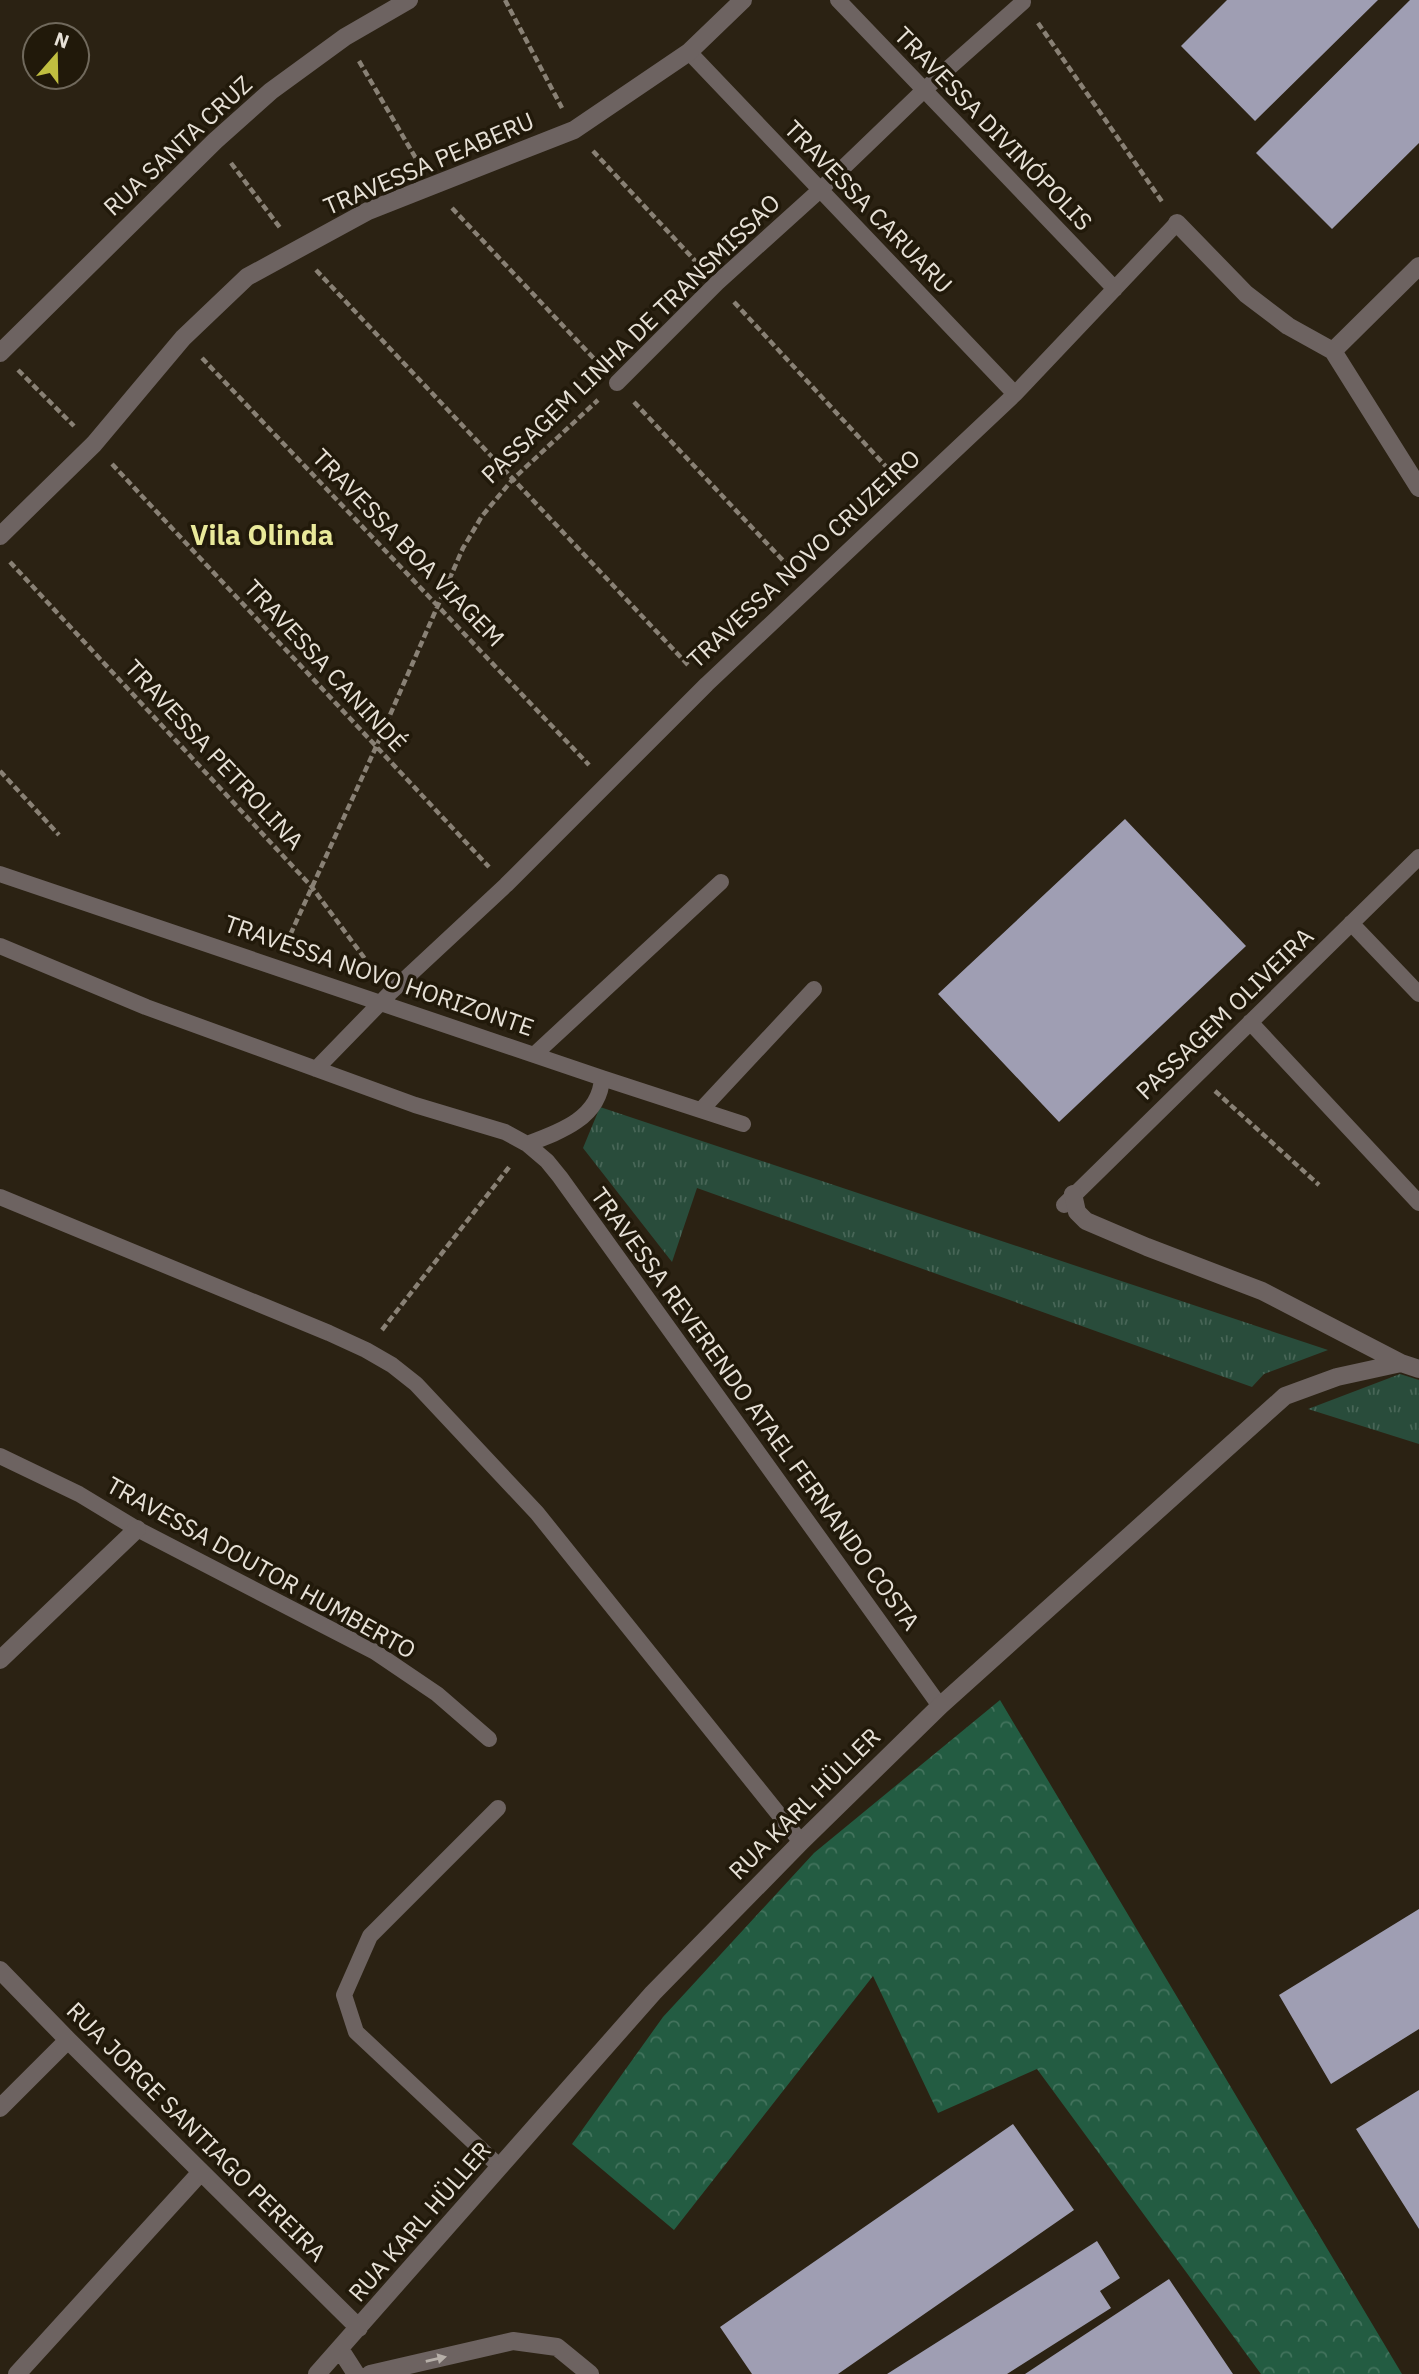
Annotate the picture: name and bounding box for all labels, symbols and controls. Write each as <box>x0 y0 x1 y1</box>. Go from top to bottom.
street label: TRAVESSA DIVINÓPOLIS <box>888 19 1100 237</box>
north arrow <box>21 21 91 91</box>
text: N <box>51 26 72 54</box>
street label: RUA SANTA CRUZ <box>96 68 258 222</box>
street label: TRAVESSA PEABERU <box>318 104 539 222</box>
street label: TRAVESSA CARUARU <box>778 113 960 300</box>
street label: PASSAGEM LINHA DE TRANSMISSAO <box>474 186 787 490</box>
street label: TRAVESSA BOA VIAGEM <box>306 441 512 653</box>
street label: TRAVESSA NOVO CRUZEIRO <box>680 442 927 675</box>
district label: Vila Olinda <box>190 516 334 553</box>
street label: TRAVESSA CANINDÉ <box>237 572 414 758</box>
street label: TRAVESSA PETROLINA <box>118 652 311 856</box>
street label: TRAVESSA NOVO HORIZONTE <box>220 907 538 1043</box>
street label: PASSAGEM OLIVEIRA <box>1129 920 1320 1106</box>
street label: TRAVESSA REVERENDO ATAEL FERNANDO COSTA <box>584 1180 928 1636</box>
street label: TRAVESSA DOUTOR HUMBERTO <box>101 1469 422 1666</box>
street label: RUA KARL HÜLLER <box>721 1720 887 1886</box>
street label: RUA JORGE SANTIAGO PEREIRA <box>60 1995 333 2268</box>
street label: RUA KARL HÜLLER <box>341 2134 498 2308</box>
one-way arrow <box>425 2353 447 2364</box>

